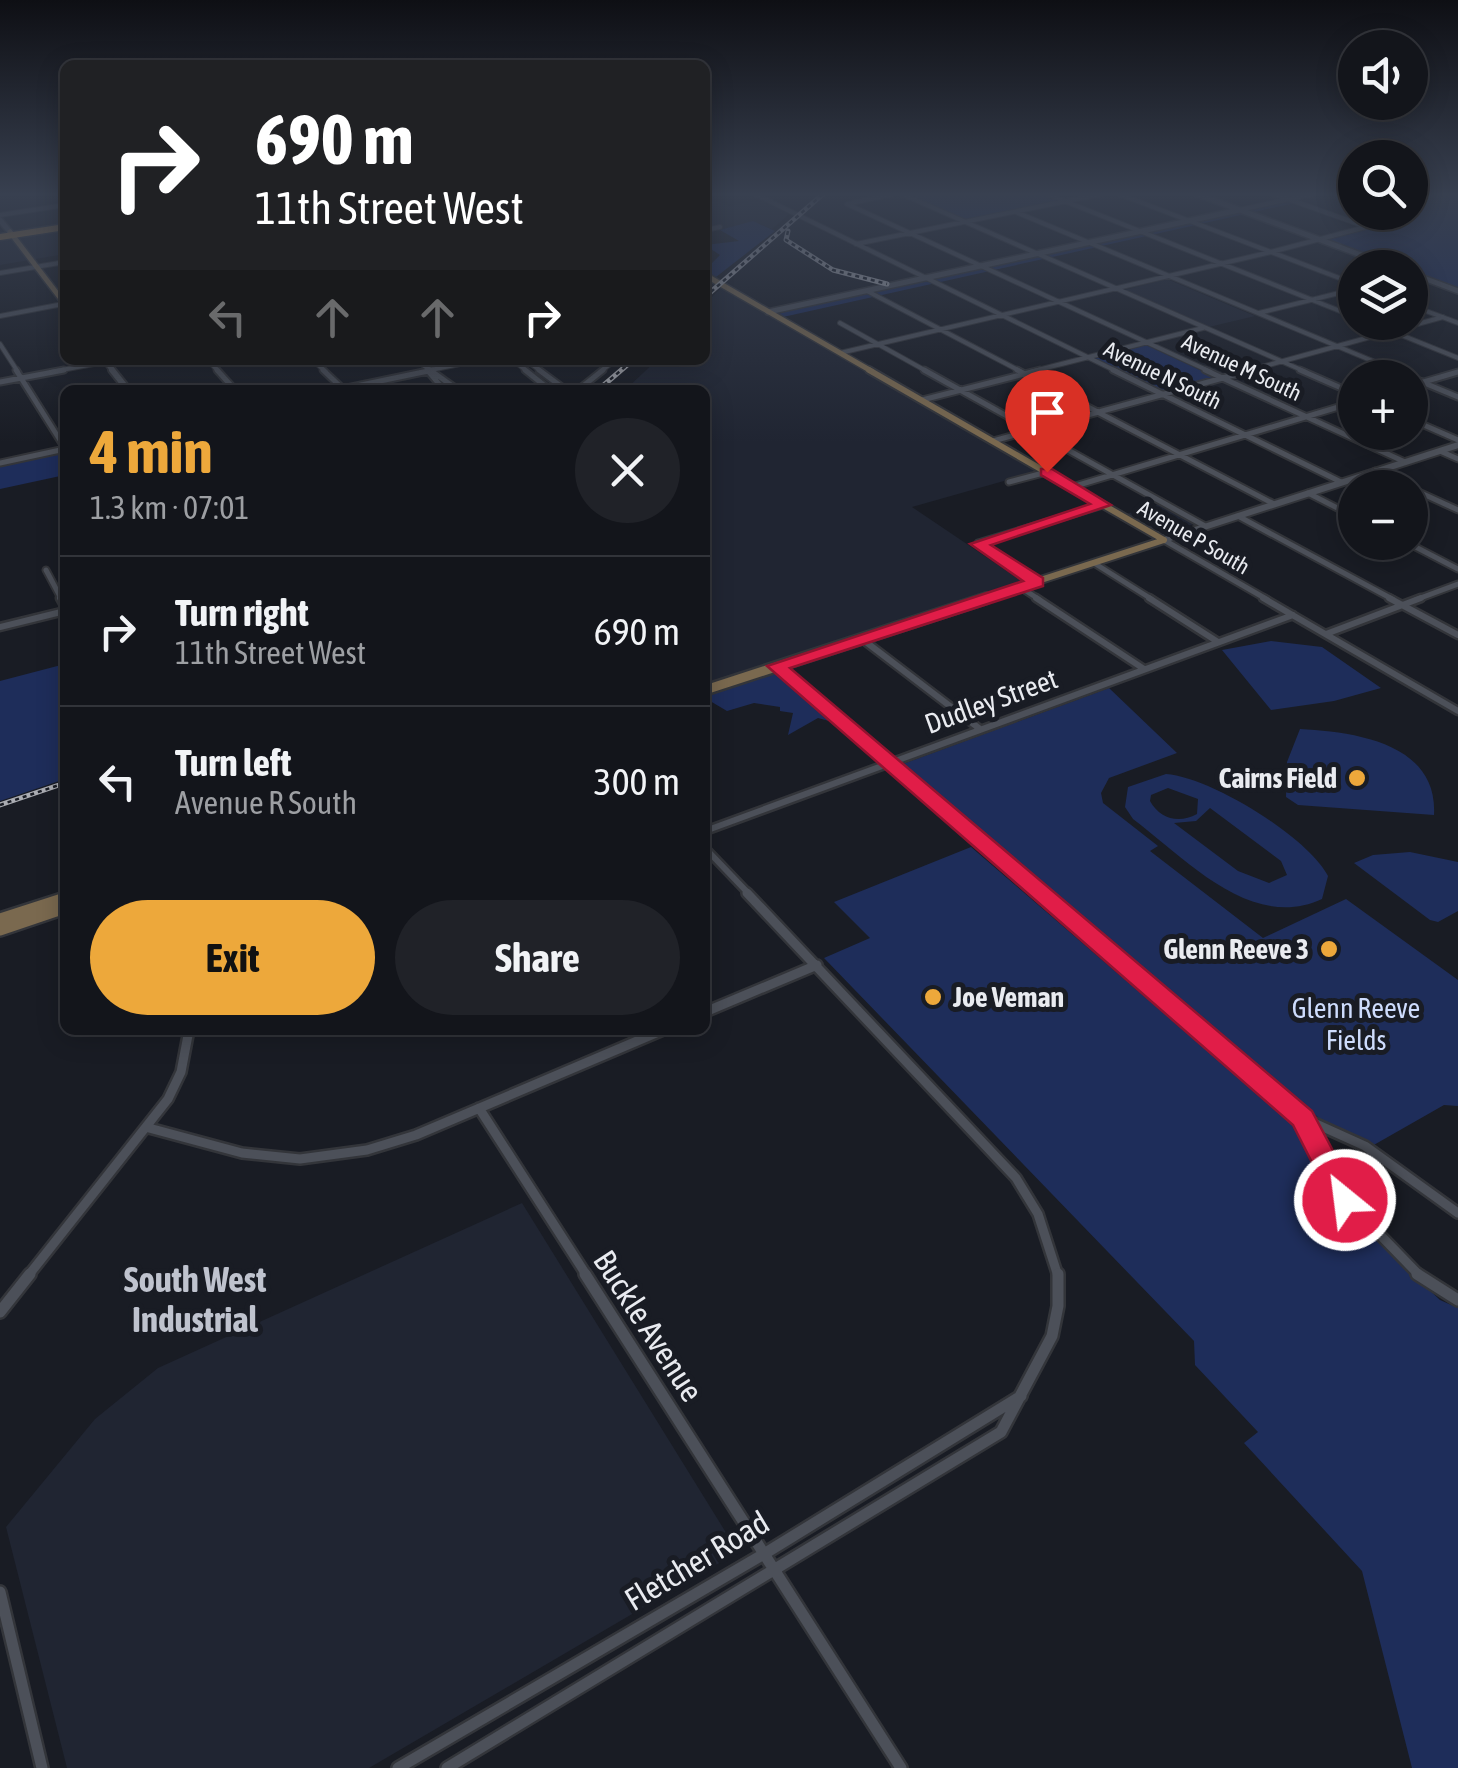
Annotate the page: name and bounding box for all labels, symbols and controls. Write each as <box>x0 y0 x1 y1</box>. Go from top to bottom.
map controls <box>1338 30 1428 560</box>
button: sound <box>1338 30 1428 120</box>
text: 690 m <box>255 99 414 179</box>
icon: right <box>90 100 220 230</box>
button: search <box>1338 140 1428 230</box>
text: 11th Street West <box>255 182 524 234</box>
button: layers <box>1338 250 1428 340</box>
icon: left <box>200 290 255 345</box>
icon: ahead <box>305 290 360 345</box>
icon: ahead <box>410 290 465 345</box>
icon: right <box>515 290 570 345</box>
street label: Avenue M South <box>1178 328 1306 406</box>
street label: Avenue N South <box>1100 335 1226 415</box>
button: + <box>1338 360 1428 450</box>
pin <box>1005 370 1090 473</box>
icon: arrive <box>1020 385 1075 440</box>
text: 4 min <box>90 417 213 486</box>
button: close <box>575 418 680 523</box>
button: − <box>1338 470 1428 560</box>
text: 1.3 km · 07:01 <box>90 489 249 526</box>
street label: Avenue P South <box>1133 495 1255 579</box>
text: Turn right <box>175 591 309 634</box>
icon: right <box>90 604 145 659</box>
text: 690 m <box>594 610 680 653</box>
text: 11th Street West <box>175 634 366 671</box>
street label: Dudley Street <box>920 662 1062 740</box>
text: Turn left <box>175 741 291 784</box>
icon: left <box>90 754 145 809</box>
text: 300 m <box>594 760 680 803</box>
place label: Cairns Field <box>1219 762 1337 794</box>
marker: Cairns Field <box>1346 767 1368 789</box>
text: Avenue R South <box>175 784 357 821</box>
button: Exit <box>90 900 375 1015</box>
button: Share <box>395 900 680 1015</box>
place label: Glenn Reeve 3 <box>1163 933 1309 965</box>
marker: Glenn Reeve 3 <box>1318 938 1340 960</box>
place label: Joe Veman <box>952 981 1064 1013</box>
marker: Joe Veman <box>922 986 944 1008</box>
park label: Glenn Reeve Fields <box>1292 992 1420 1056</box>
position arrow <box>1293 1148 1397 1252</box>
street label: Buckle Avenue <box>586 1243 711 1408</box>
district label: South West Industrial <box>124 1259 266 1339</box>
street label: Fletcher Road <box>618 1503 775 1618</box>

